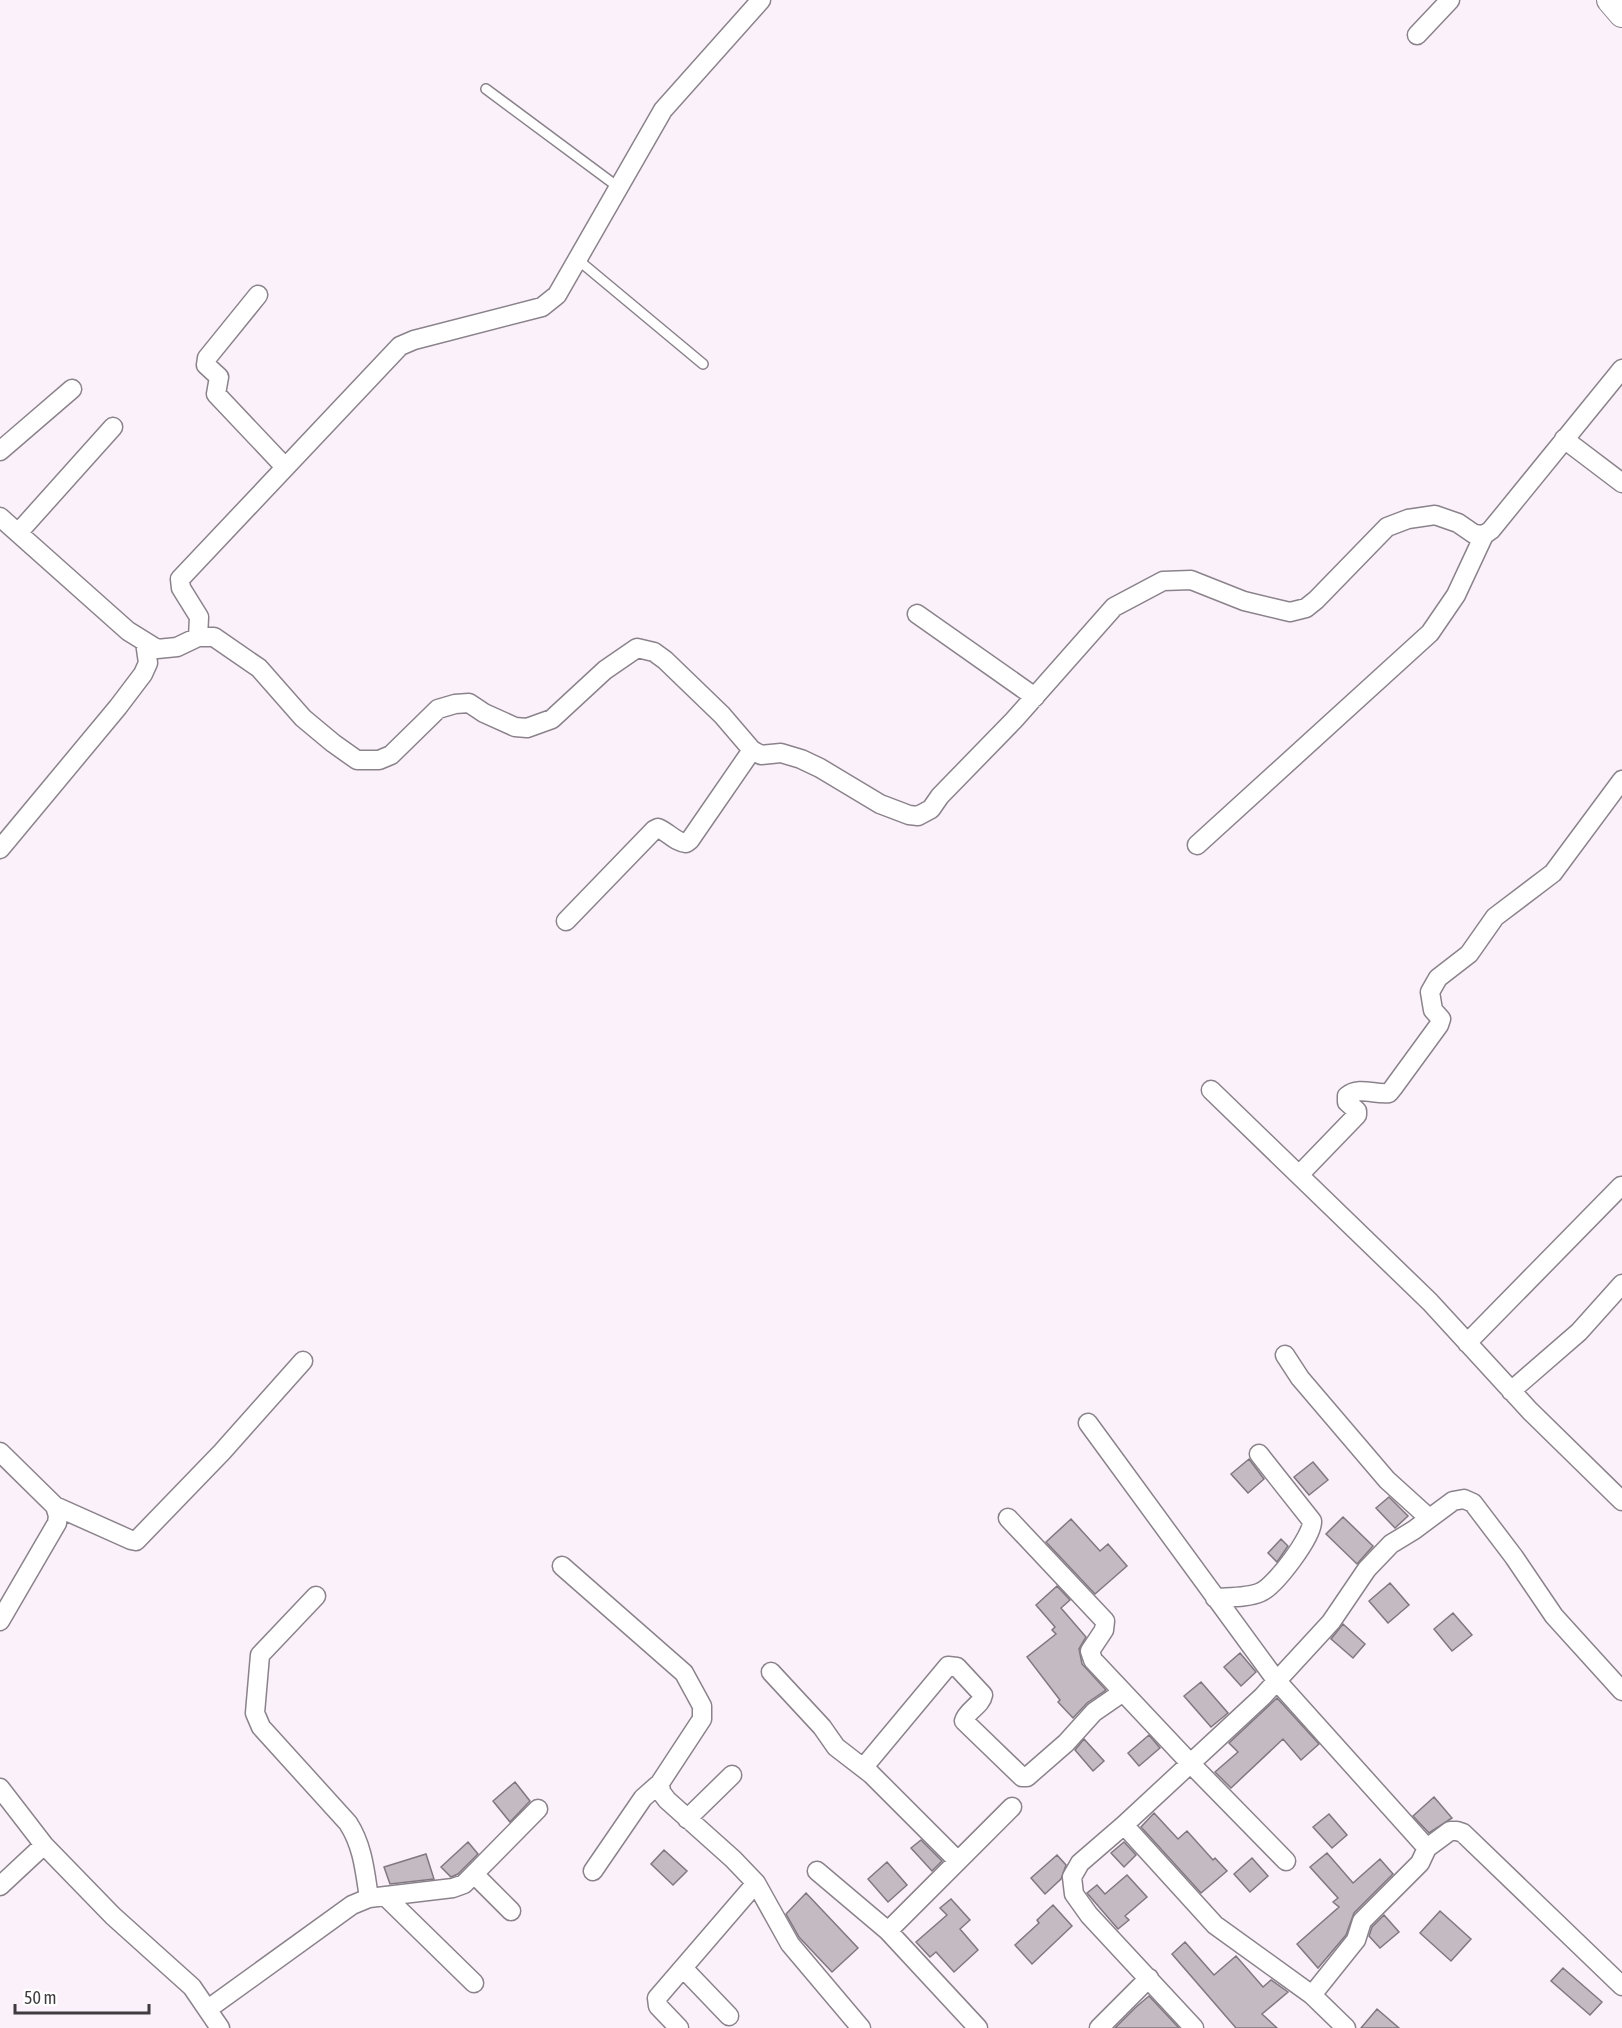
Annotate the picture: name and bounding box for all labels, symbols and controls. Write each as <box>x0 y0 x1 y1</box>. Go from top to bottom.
scale bar <box>15 1977 148 2015</box>
text: 50 m <box>24 1987 56 2008</box>

